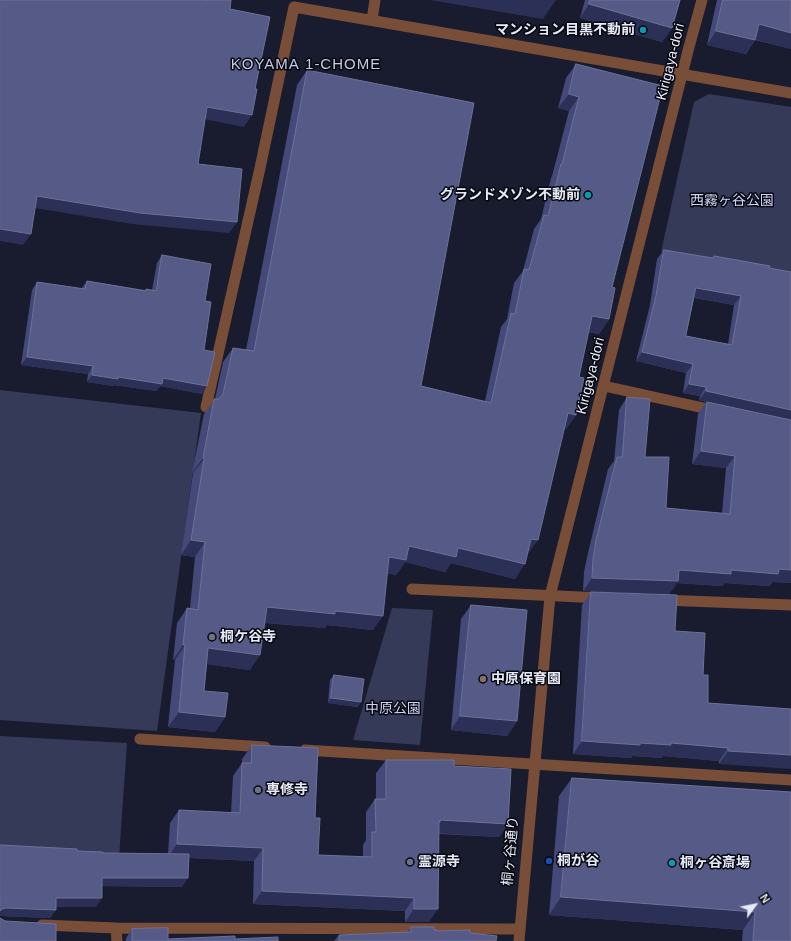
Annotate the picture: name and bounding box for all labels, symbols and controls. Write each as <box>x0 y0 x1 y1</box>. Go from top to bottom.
place label: マンション目黒不動前 <box>495 22 635 38</box>
street label: Kirigaya-dori <box>653 22 689 102</box>
marker: マンション目黒不動前 <box>638 25 648 35</box>
district label: KOYAMA 1-CHOME <box>231 56 381 74</box>
place label: グランドメゾン不動前 <box>440 187 580 203</box>
marker: グランドメゾン不動前 <box>583 190 593 200</box>
park label: 西霧ヶ谷公園 <box>690 193 774 209</box>
street label: Kirigaya-dori <box>573 336 609 416</box>
place label: 桐ケ谷寺 <box>220 629 276 645</box>
marker: 桐ケ谷寺 <box>207 632 217 642</box>
place label: 中原保育園 <box>491 671 561 687</box>
marker: 中原保育園 <box>478 674 488 684</box>
park label: 中原公園 <box>365 701 421 717</box>
place label: 専修寺 <box>266 782 308 798</box>
marker: 専修寺 <box>253 785 263 795</box>
street label: 桐ヶ谷通り <box>500 815 522 887</box>
place label: 桐が谷 <box>557 853 599 869</box>
place label: 霊源寺 <box>418 854 460 870</box>
place label: 桐ヶ谷斎場 <box>680 855 750 871</box>
marker: 桐が谷 <box>544 856 554 866</box>
marker: 霊源寺 <box>405 857 415 867</box>
marker: 桐ヶ谷斎場 <box>667 858 677 868</box>
north arrow <box>735 885 775 925</box>
text: N <box>758 892 772 905</box>

